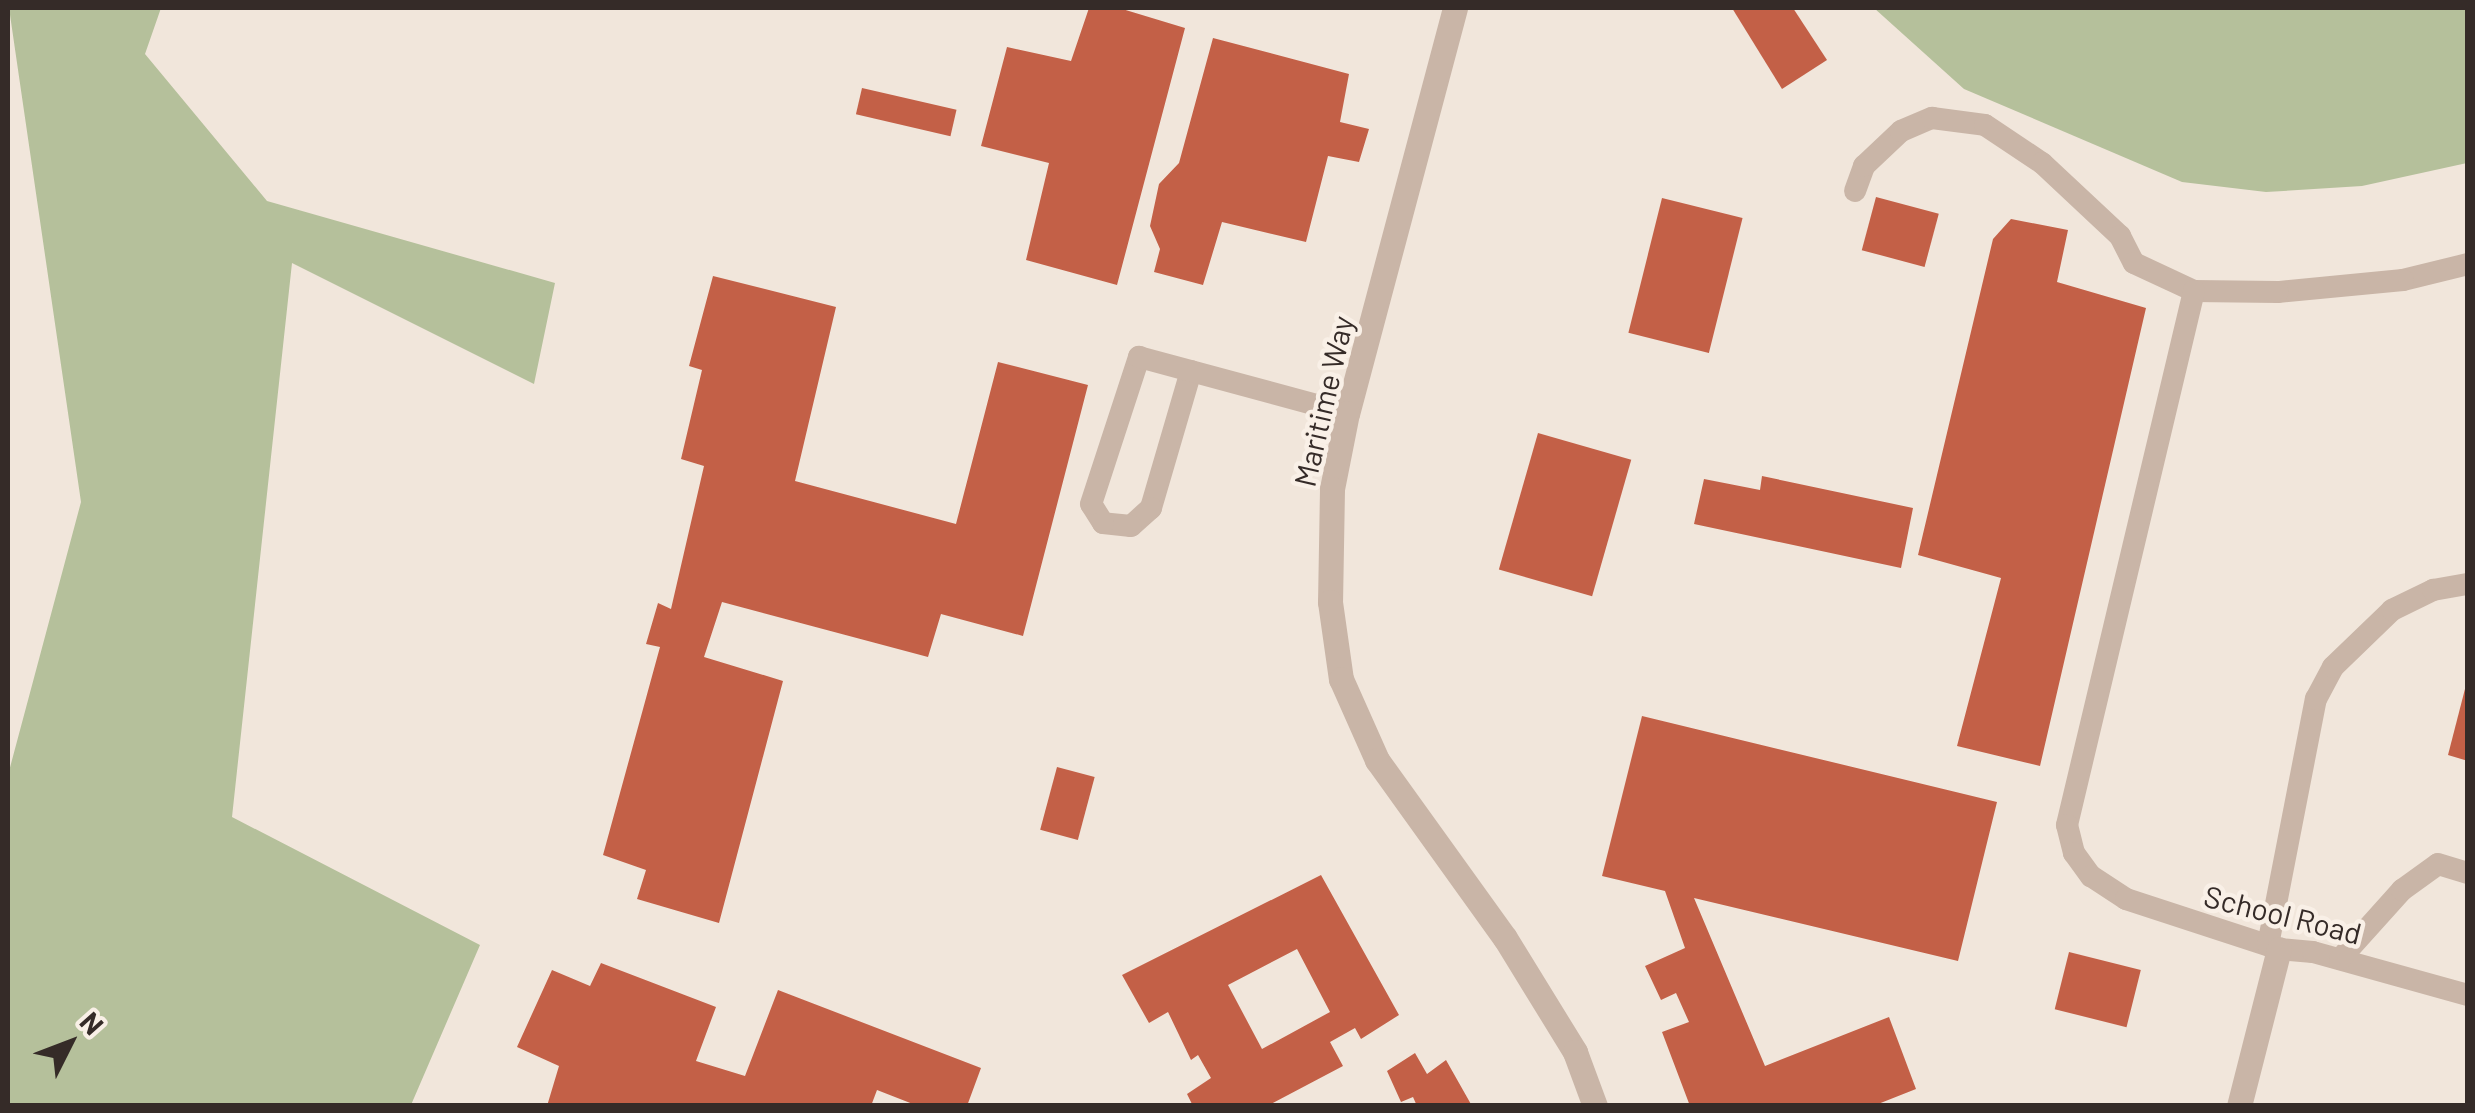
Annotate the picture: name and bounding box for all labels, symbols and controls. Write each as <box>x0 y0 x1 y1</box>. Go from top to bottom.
street label: Maritime Way <box>1286 312 1360 490</box>
street label: School Road <box>2201 877 2365 951</box>
north arrow <box>20 993 120 1093</box>
text: N <box>73 1005 111 1041</box>

